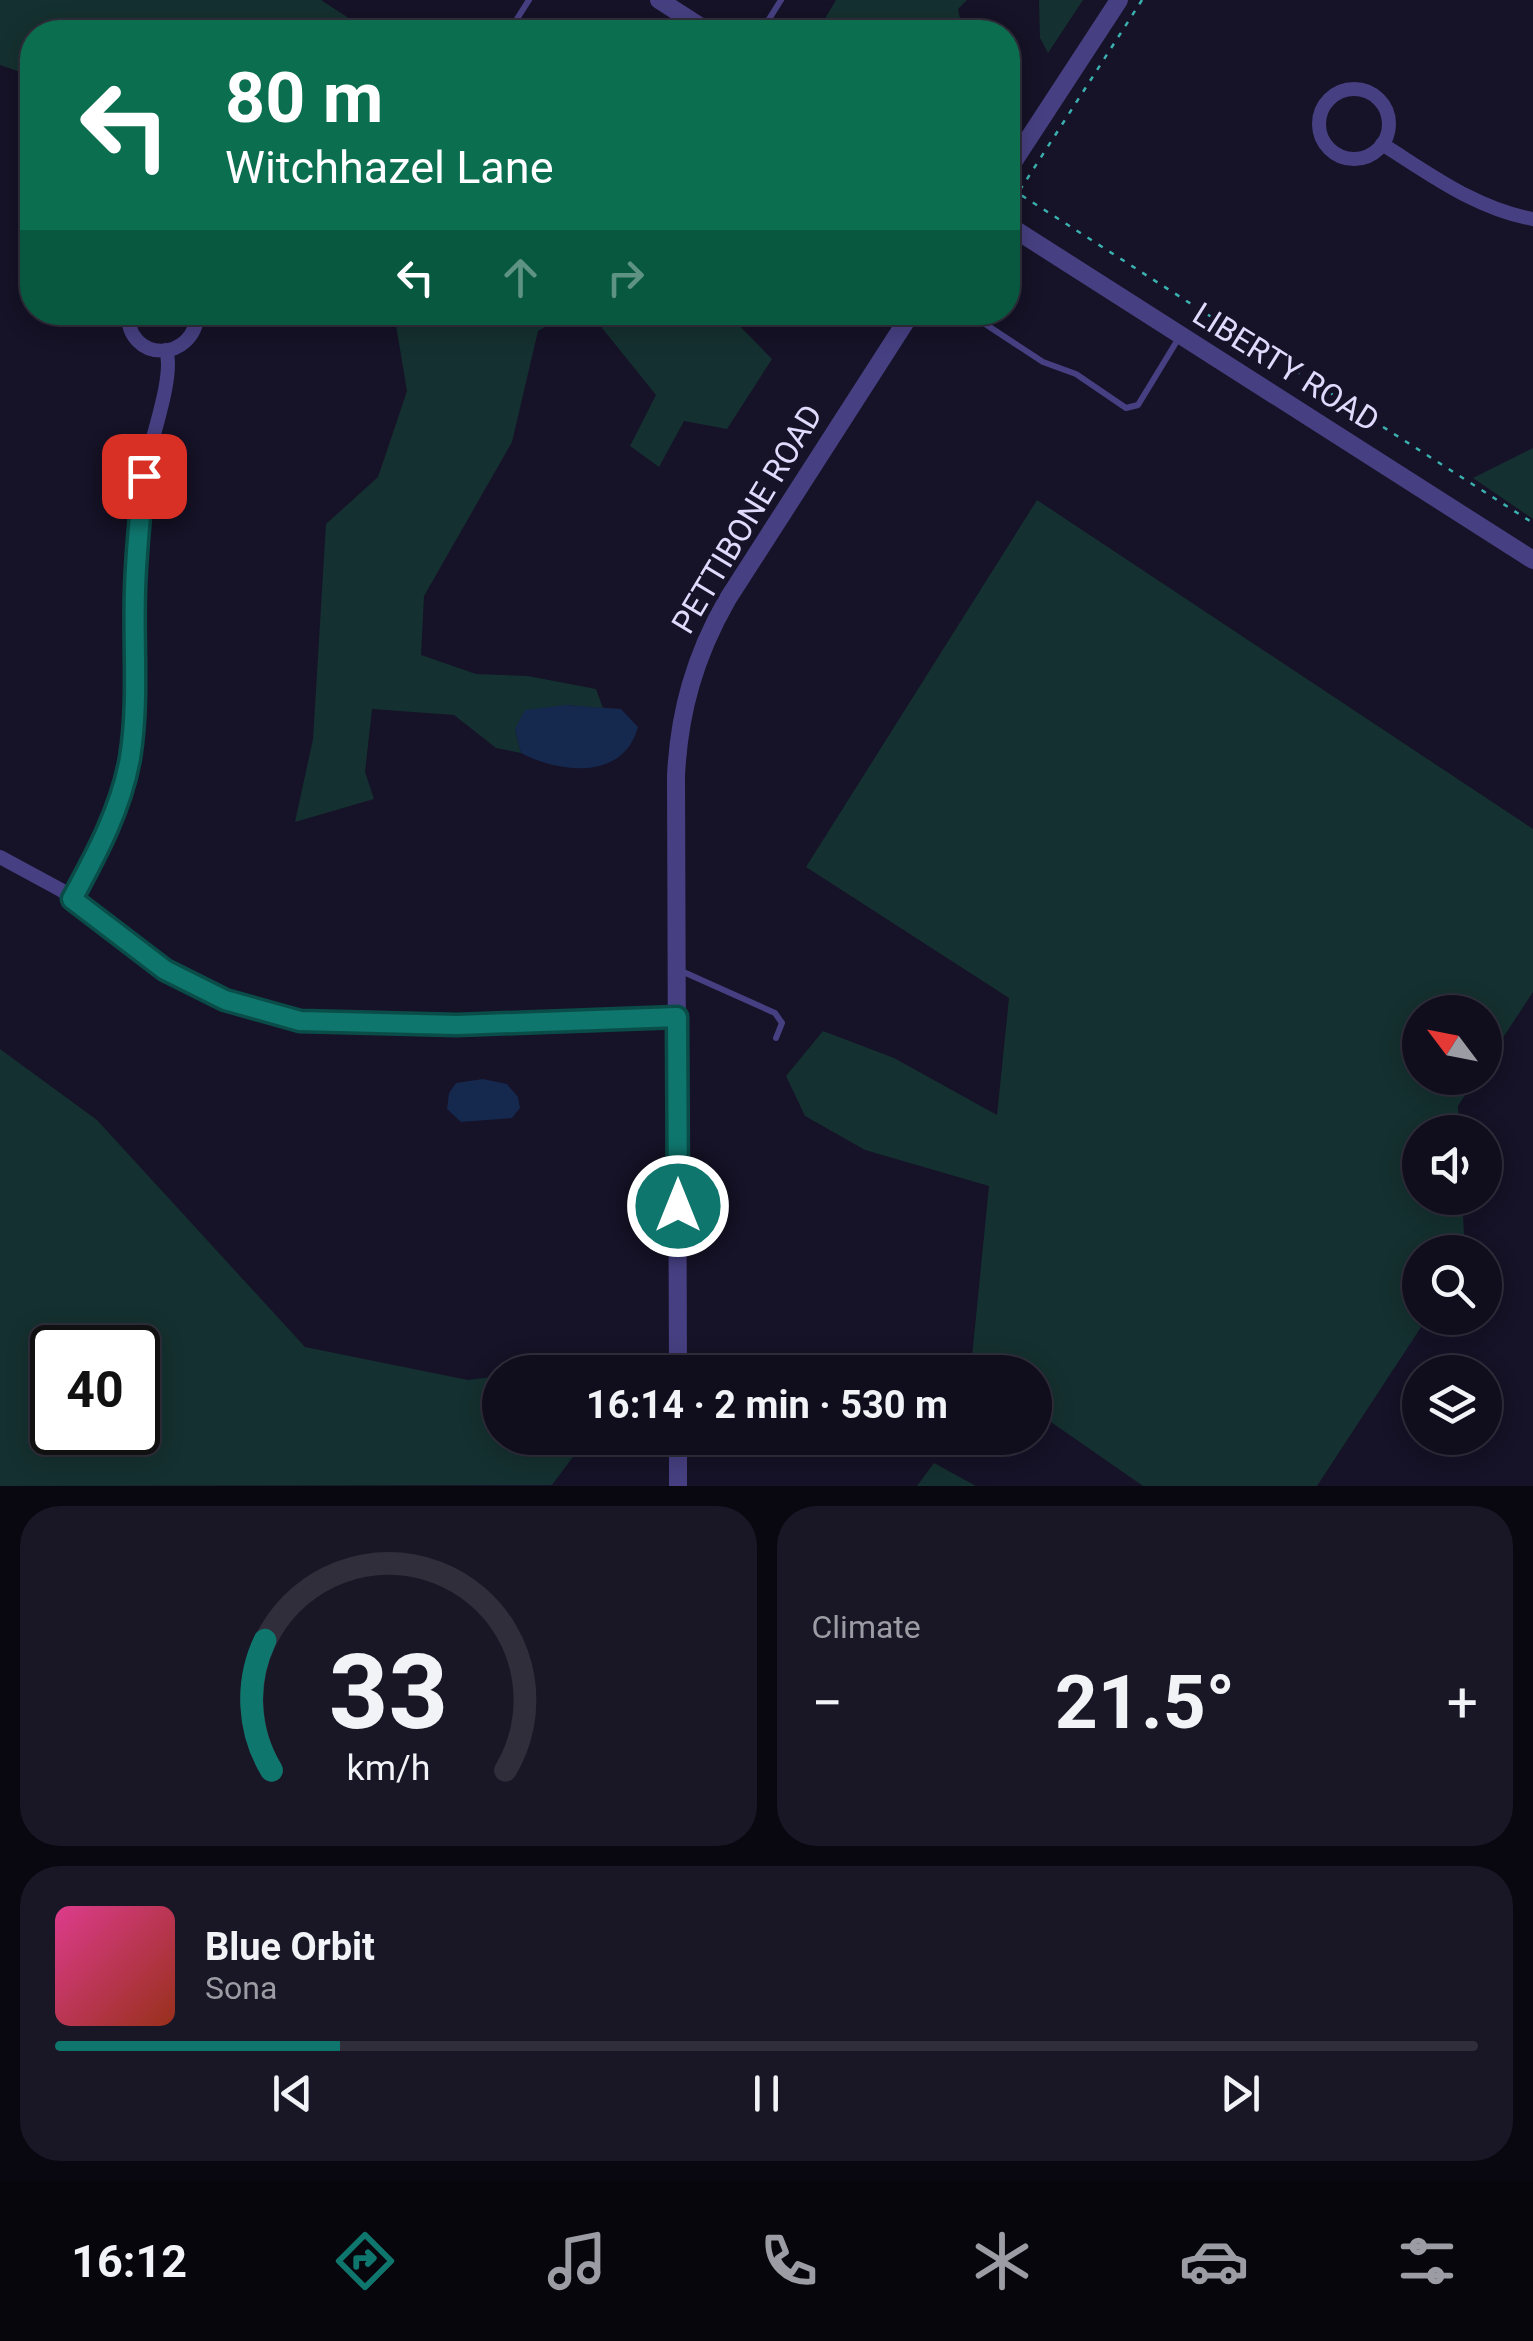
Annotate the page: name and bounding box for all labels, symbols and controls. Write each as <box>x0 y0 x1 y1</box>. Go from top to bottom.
text: 80 m <box>225 57 383 139</box>
icon: left <box>60 60 190 190</box>
text: Witchhazel Lane <box>225 141 554 194</box>
icon: left <box>388 250 443 305</box>
icon: ahead <box>493 250 548 305</box>
icon: right <box>598 250 653 305</box>
street label: LIBERTY ROAD <box>1186 295 1386 439</box>
street label: PETTIBONE ROAD <box>664 398 830 640</box>
pin <box>102 434 187 519</box>
icon: arrive <box>117 449 172 504</box>
north arrow <box>1402 995 1502 1095</box>
map controls <box>1402 995 1502 1455</box>
button: sound <box>1402 1115 1502 1215</box>
position arrow <box>626 1154 730 1258</box>
button: search <box>1402 1235 1502 1335</box>
speed limit sign: 40 <box>30 1325 160 1455</box>
button: layers <box>1402 1355 1502 1455</box>
text: 16:14 · 2 min · 530 m <box>586 1383 948 1427</box>
text: Climate <box>812 1608 921 1646</box>
text: 33 <box>329 1632 448 1753</box>
text: 21.5° <box>1055 1658 1235 1746</box>
text: − <box>812 1671 843 1735</box>
text: + <box>1447 1671 1478 1735</box>
text: km/h <box>346 1747 430 1789</box>
text: Blue Orbit <box>205 1925 375 1969</box>
text: Sona <box>205 1969 277 2007</box>
icon: previous <box>265 2066 320 2121</box>
icon: pause <box>739 2066 794 2121</box>
icon: next <box>1213 2066 1268 2121</box>
icon: directions <box>330 2226 400 2296</box>
icon: music <box>542 2226 612 2296</box>
icon: phone <box>754 2226 824 2296</box>
icon: climate <box>967 2226 1037 2296</box>
icon: car <box>1179 2226 1249 2296</box>
icon: filters <box>1392 2226 1462 2296</box>
text: 16:12 <box>71 2235 187 2288</box>

